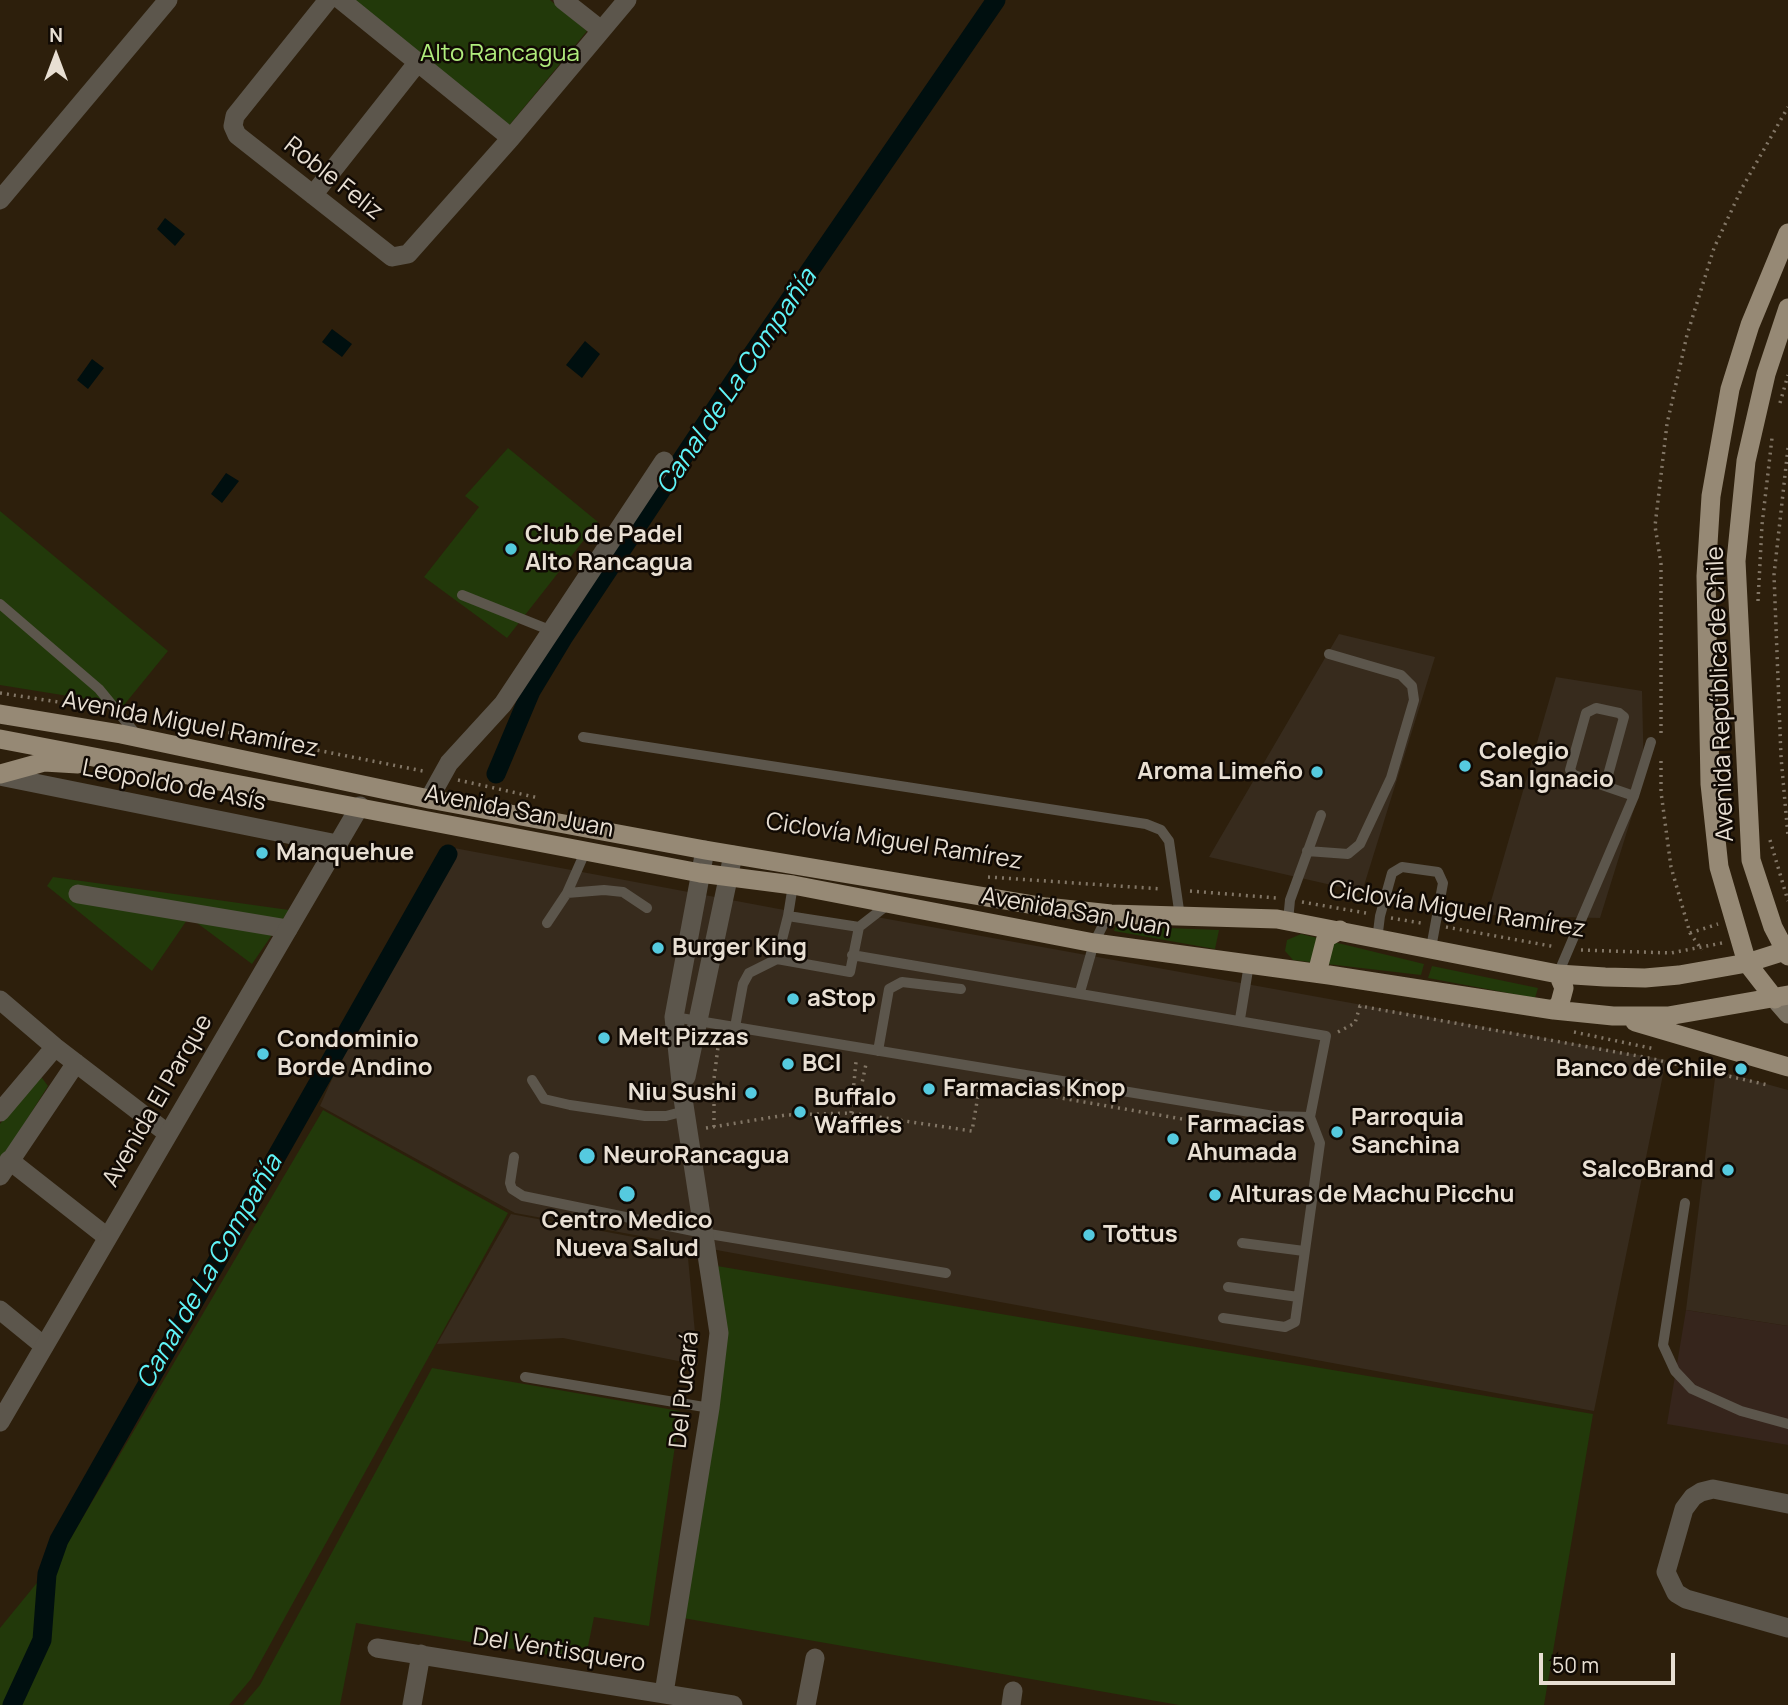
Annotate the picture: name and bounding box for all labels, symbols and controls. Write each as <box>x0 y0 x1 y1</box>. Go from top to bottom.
north arrow <box>21 21 91 91</box>
text: N <box>49 22 63 48</box>
park label: Alto Rancagua <box>420 40 580 68</box>
street label: Roble Feliz <box>278 131 388 227</box>
water label: Canal de La Compañía <box>650 264 824 500</box>
place label: Club de Padel Alto Rancagua <box>525 521 693 577</box>
marker: Club de Padel Alto Rancagua <box>503 541 519 557</box>
street label: Avenida República de Chile <box>1701 546 1741 842</box>
street label: Avenida Miguel Ramírez <box>60 686 320 764</box>
place label: Colegio San Ignacio <box>1479 738 1614 794</box>
street label: Leopoldo de Asís <box>80 754 268 818</box>
place label: Aroma Limeño <box>1137 758 1303 786</box>
marker: Colegio San Ignacio <box>1457 758 1473 774</box>
marker: Aroma Limeño <box>1309 764 1325 780</box>
street label: Avenida San Juan <box>422 780 616 844</box>
street label: Ciclovía Miguel Ramírez <box>764 808 1024 876</box>
place label: Manquehue <box>276 839 414 867</box>
marker: Manquehue <box>254 845 270 861</box>
street label: Ciclovía Miguel Ramírez <box>1327 876 1587 944</box>
street label: Avenida San Juan <box>979 882 1173 944</box>
place label: Burger King <box>672 934 807 962</box>
marker: Burger King <box>650 940 666 956</box>
place label: aStop <box>807 985 876 1013</box>
marker: aStop <box>785 991 801 1007</box>
street label: Avenida El Parque <box>97 1010 219 1192</box>
place label: Melt Pizzas <box>618 1024 749 1052</box>
place label: Condominio Borde Andino <box>277 1026 432 1082</box>
marker: Melt Pizzas <box>596 1030 612 1046</box>
marker: Condominio Borde Andino <box>255 1046 271 1062</box>
place label: BCI <box>802 1050 842 1078</box>
place label: Banco de Chile <box>1555 1055 1727 1083</box>
marker: BCI <box>780 1056 796 1072</box>
marker: Banco de Chile <box>1733 1061 1749 1077</box>
place label: Farmacias Knop <box>943 1075 1126 1103</box>
place label: Niu Sushi <box>628 1079 737 1107</box>
marker: Farmacias Knop <box>921 1081 937 1097</box>
place label: Buffalo Waffles <box>814 1084 902 1140</box>
marker: Niu Sushi <box>743 1085 759 1101</box>
marker: Buffalo Waffles <box>792 1104 808 1120</box>
place label: Parroquia Sanchina <box>1351 1104 1464 1160</box>
place label: Farmacias Ahumada <box>1187 1111 1305 1167</box>
marker: Parroquia Sanchina <box>1329 1124 1345 1140</box>
marker: Farmacias Ahumada <box>1165 1131 1181 1147</box>
place label: NeuroRancagua <box>603 1142 789 1170</box>
marker: NeuroRancagua <box>577 1146 597 1166</box>
water label: Canal de La Compañía <box>130 1150 290 1394</box>
place label: SalcoBrand <box>1582 1156 1714 1184</box>
marker: SalcoBrand <box>1720 1162 1736 1178</box>
place label: Alturas de Machu Picchu <box>1229 1181 1515 1209</box>
marker: Centro Medico Nueva Salud <box>617 1184 637 1204</box>
marker: Alturas de Machu Picchu <box>1207 1187 1223 1203</box>
place label: Centro Medico Nueva Salud <box>542 1207 712 1263</box>
place label: Tottus <box>1103 1221 1178 1249</box>
marker: Tottus <box>1081 1227 1097 1243</box>
street label: Del Pucará <box>665 1330 705 1450</box>
street label: Del Ventisquero <box>471 1623 647 1679</box>
scale bar <box>1543 1638 1680 1682</box>
text: 50 m <box>1552 1651 1599 1679</box>

